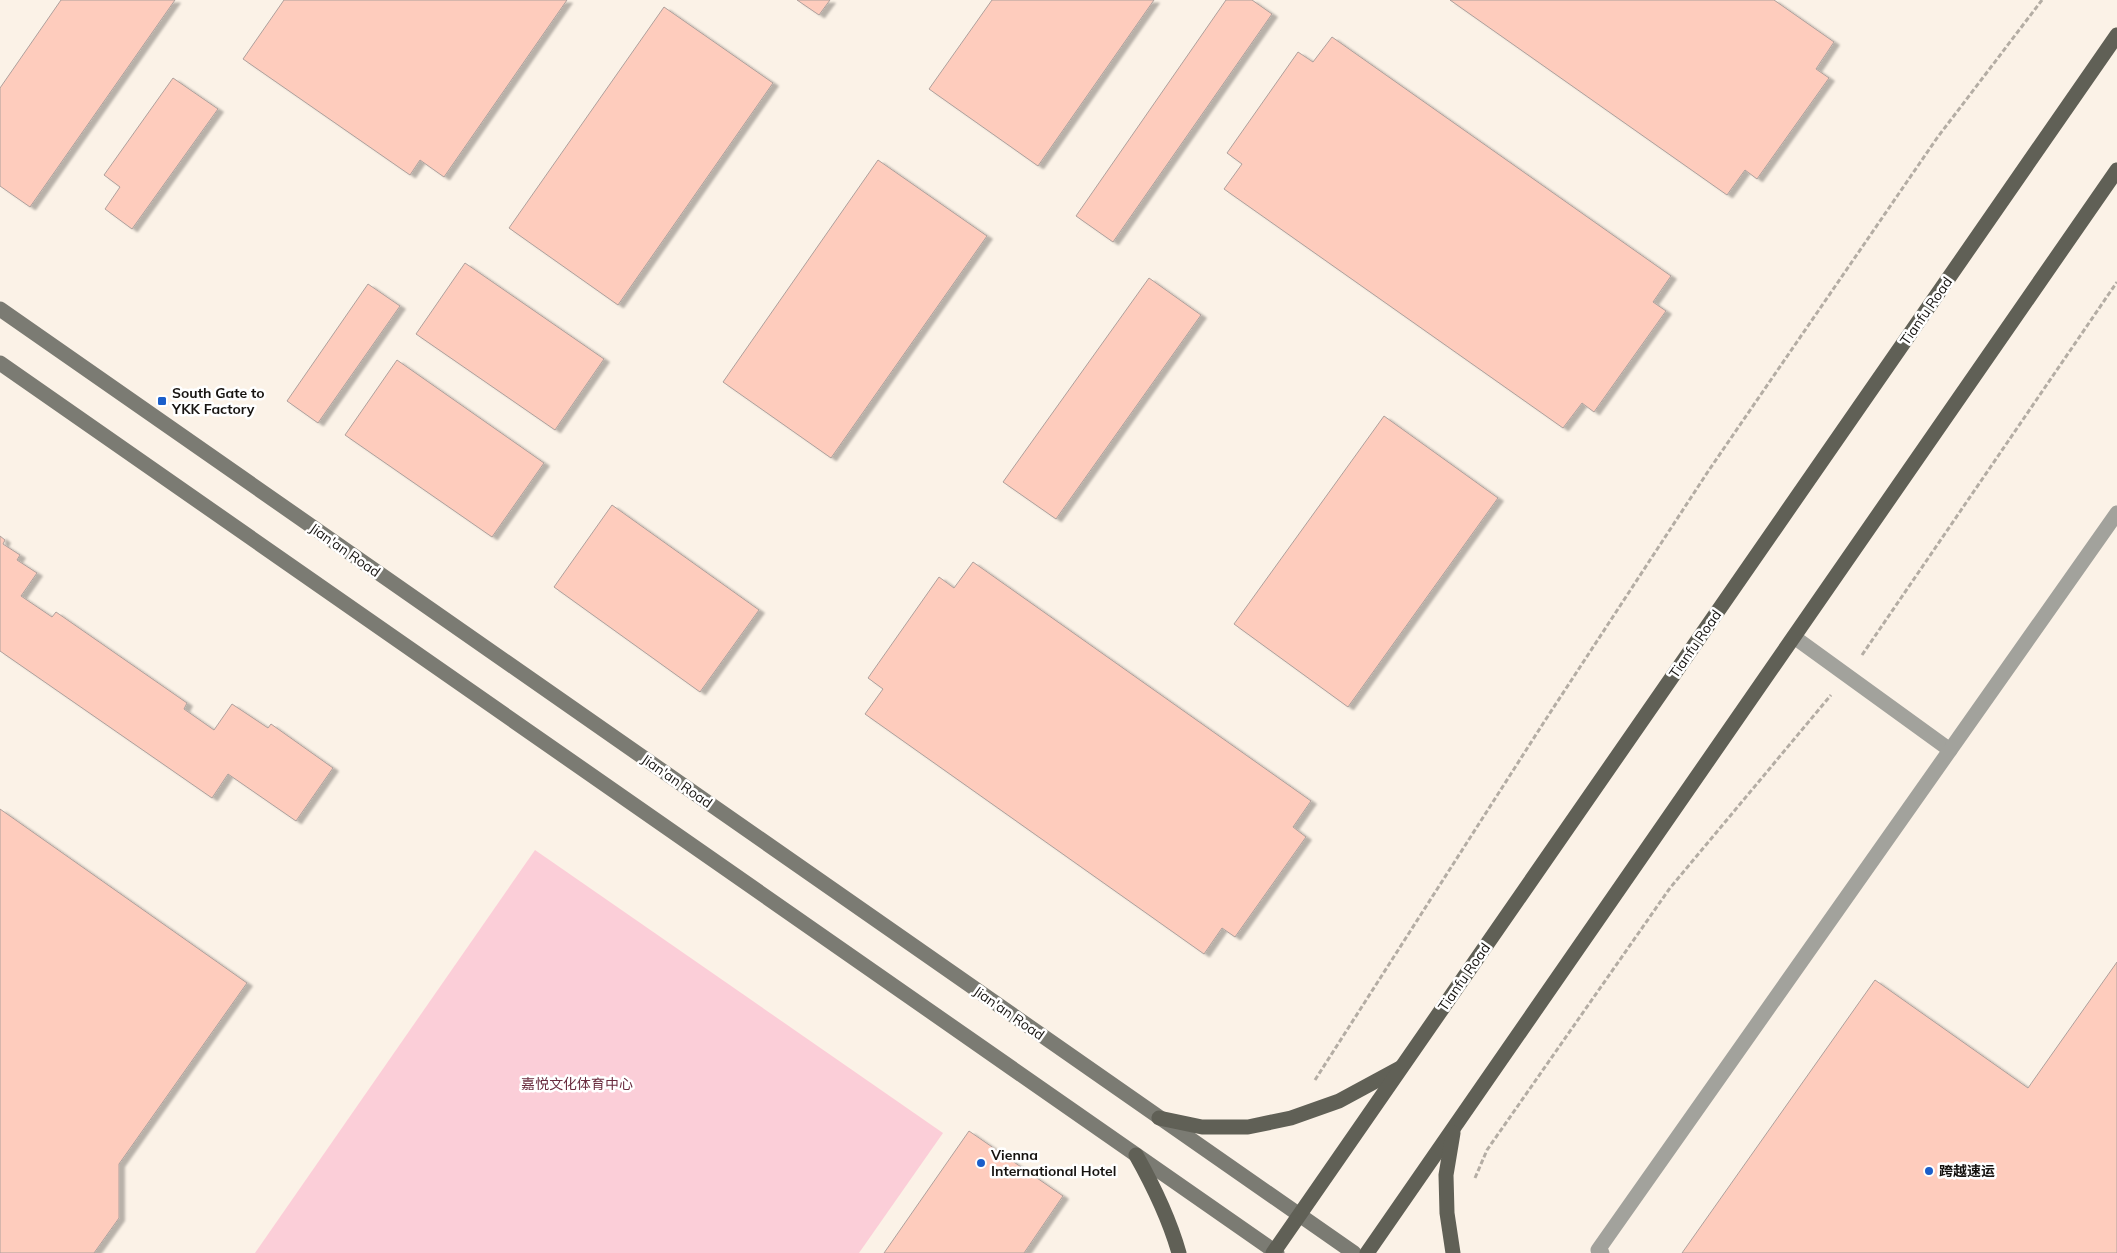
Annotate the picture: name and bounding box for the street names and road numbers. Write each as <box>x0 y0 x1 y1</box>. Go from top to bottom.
street label: Tianfu Road <box>1896 273 1956 349</box>
street label: Jian'an Road <box>306 519 384 581</box>
street label: Tianfu Road <box>1665 606 1725 682</box>
street label: Jian'an Road <box>638 750 716 812</box>
street label: Tianfu Road <box>1434 939 1494 1015</box>
street label: Jian'an Road <box>970 982 1048 1044</box>

